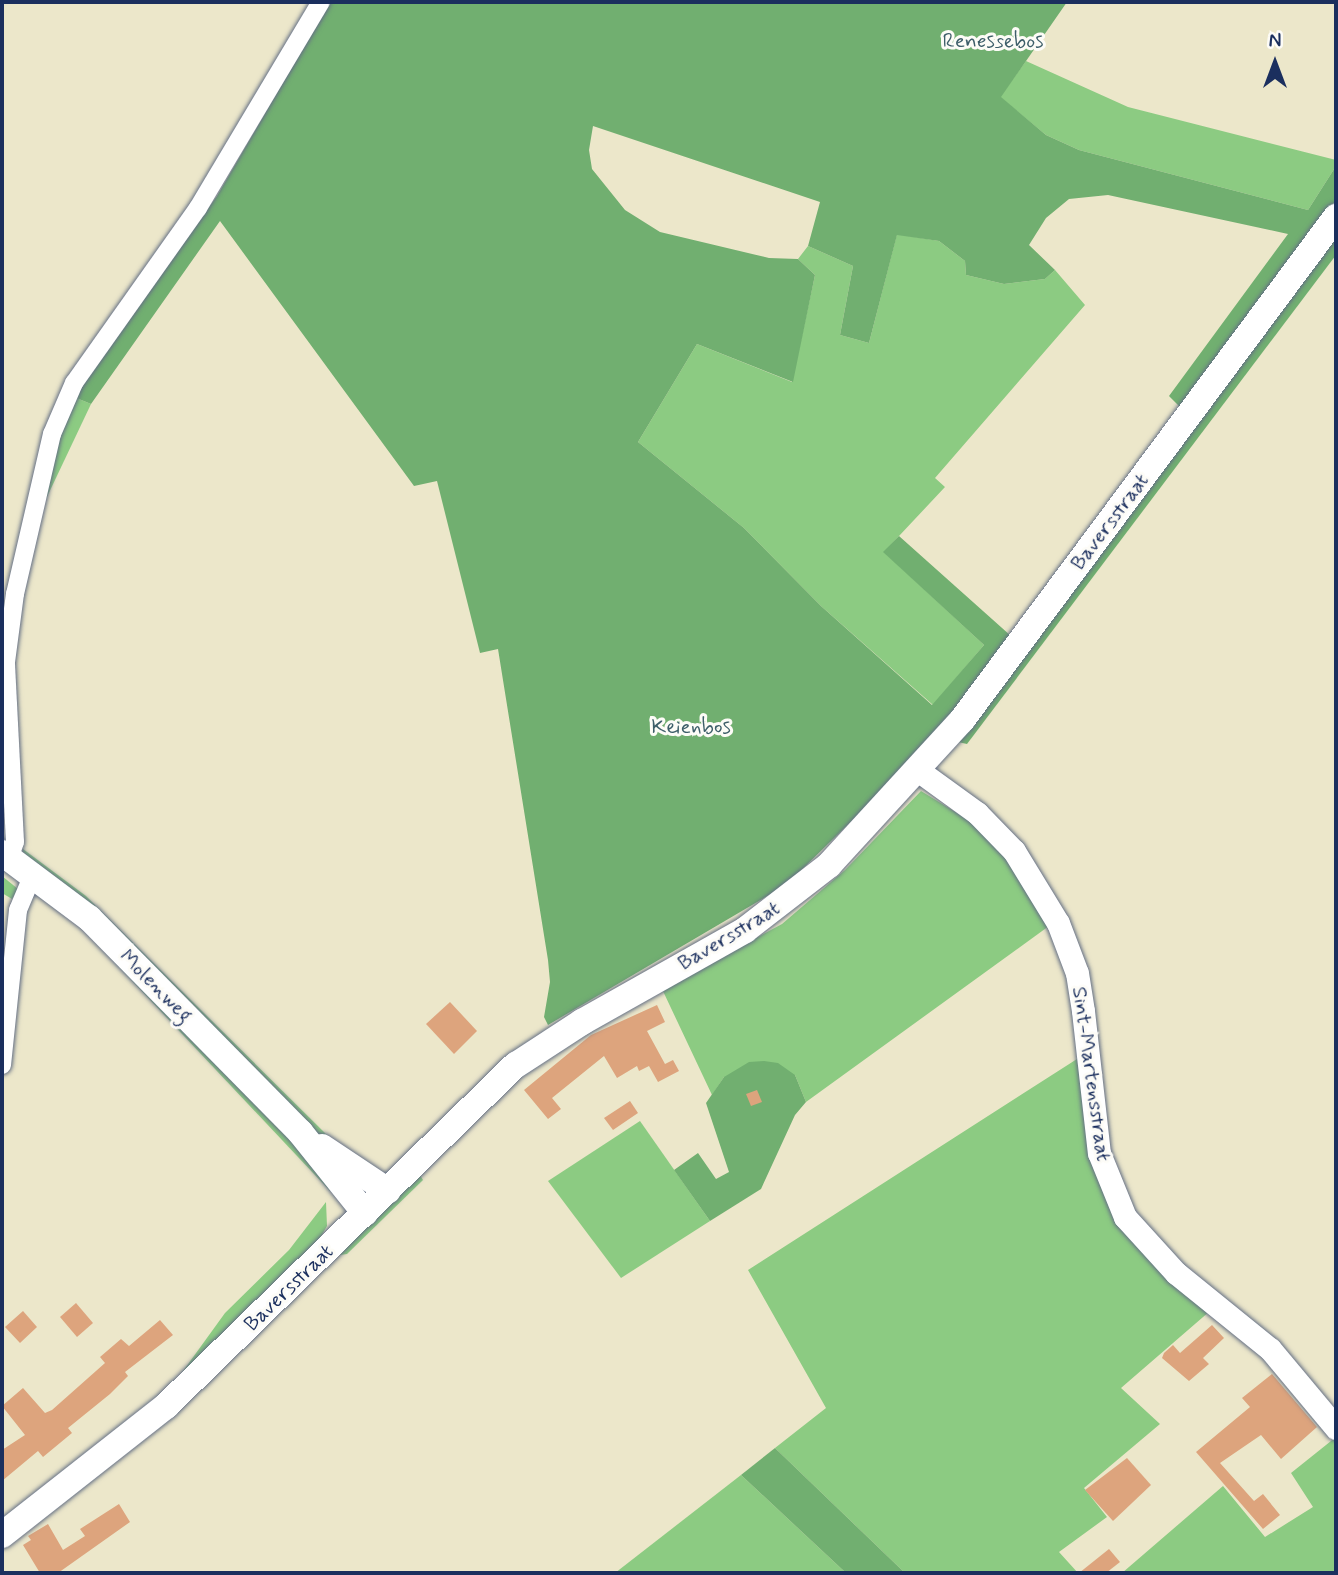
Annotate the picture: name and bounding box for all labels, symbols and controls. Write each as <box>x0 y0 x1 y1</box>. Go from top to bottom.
park label: Renessebos <box>943 28 1043 54</box>
north arrow <box>1240 28 1310 98</box>
text: N <box>1269 29 1281 54</box>
street label: Baversstraat <box>1066 469 1154 575</box>
park label: Keienbos <box>651 714 731 740</box>
street label: Baversstraat <box>674 896 784 976</box>
street label: Molenweg <box>114 944 198 1028</box>
street label: Sint-Martensstraat <box>1066 985 1116 1163</box>
street label: Baversstraat <box>239 1239 339 1337</box>

